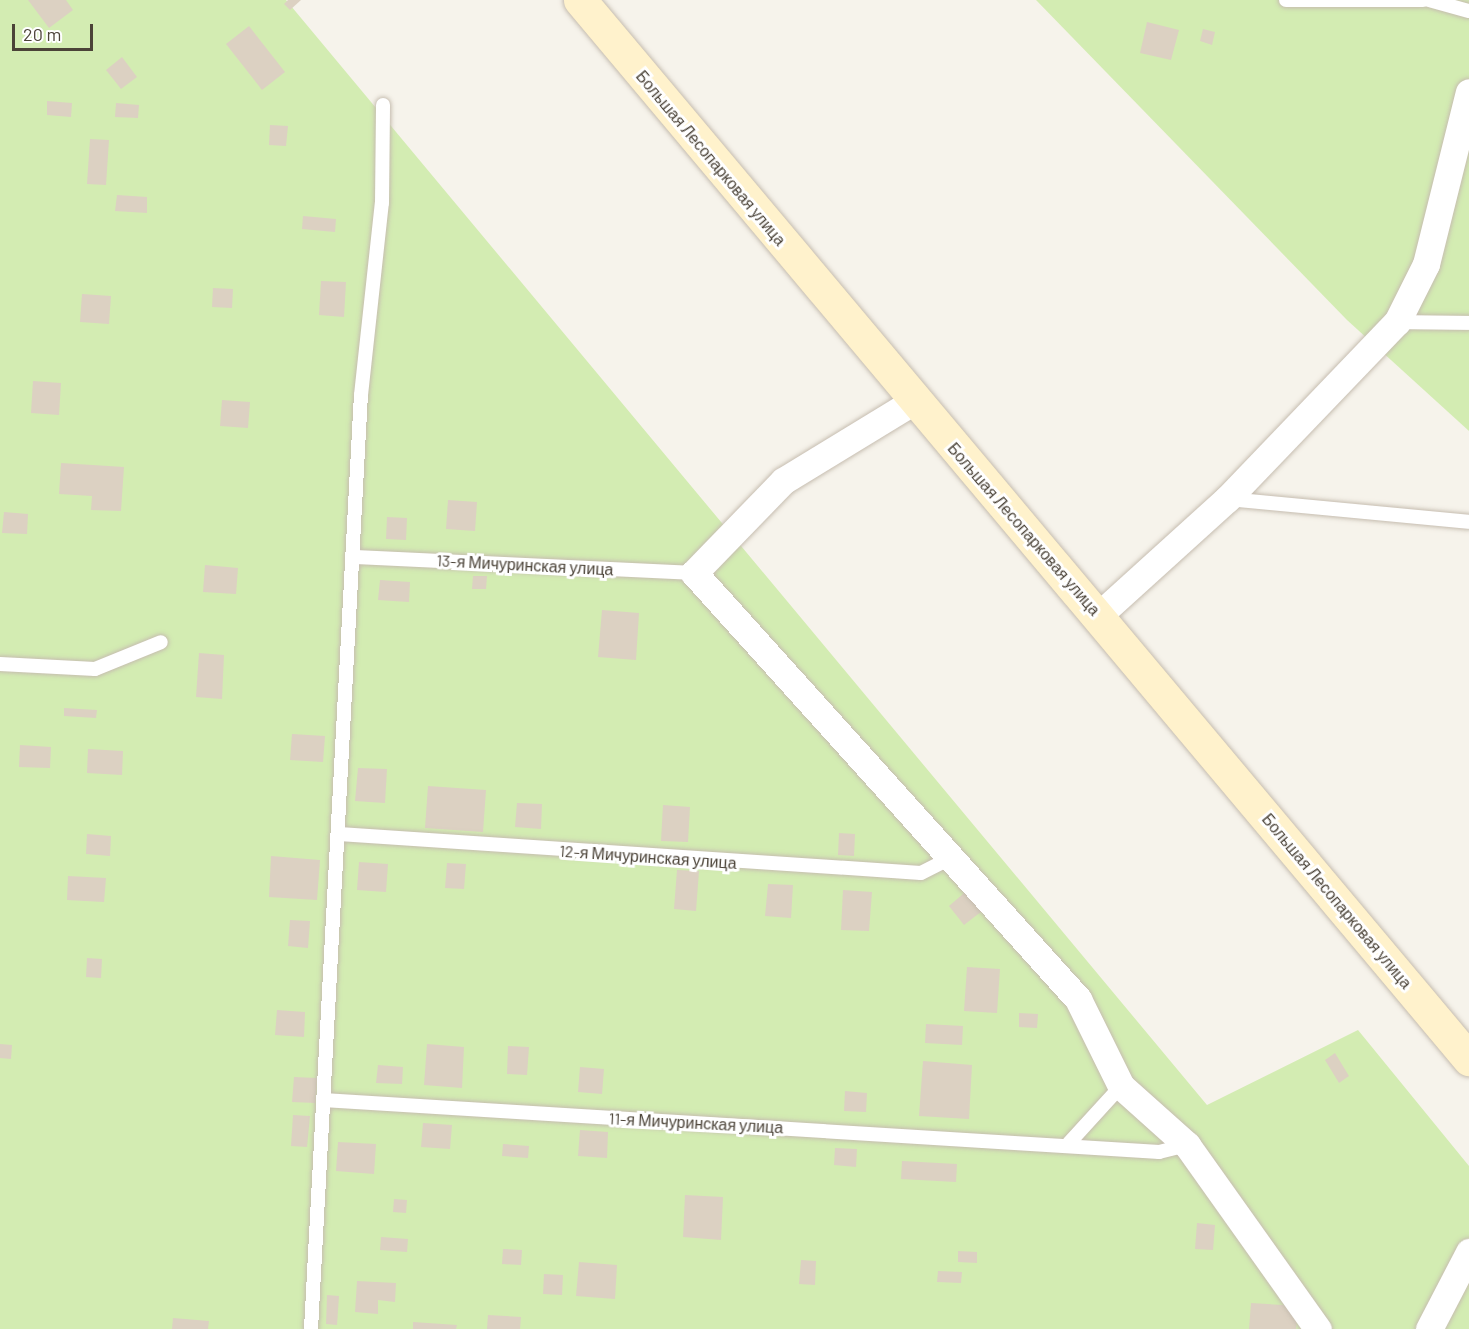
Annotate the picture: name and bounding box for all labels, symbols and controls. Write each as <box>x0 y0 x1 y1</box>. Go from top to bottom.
scale bar <box>15 12 96 50</box>
text: 20 m <box>23 23 61 45</box>
street label: Большая Лесопарковая улица <box>632 67 790 249</box>
street label: Большая Лесопарковая улица <box>944 439 1104 619</box>
street label: 13-я Мичуринская улица <box>436 551 614 579</box>
street label: Большая Лесопарковая улица <box>1258 810 1416 992</box>
street label: 12-я Мичуринская улица <box>559 841 737 873</box>
street label: 11-я Мичуринская улица <box>608 1109 784 1137</box>

